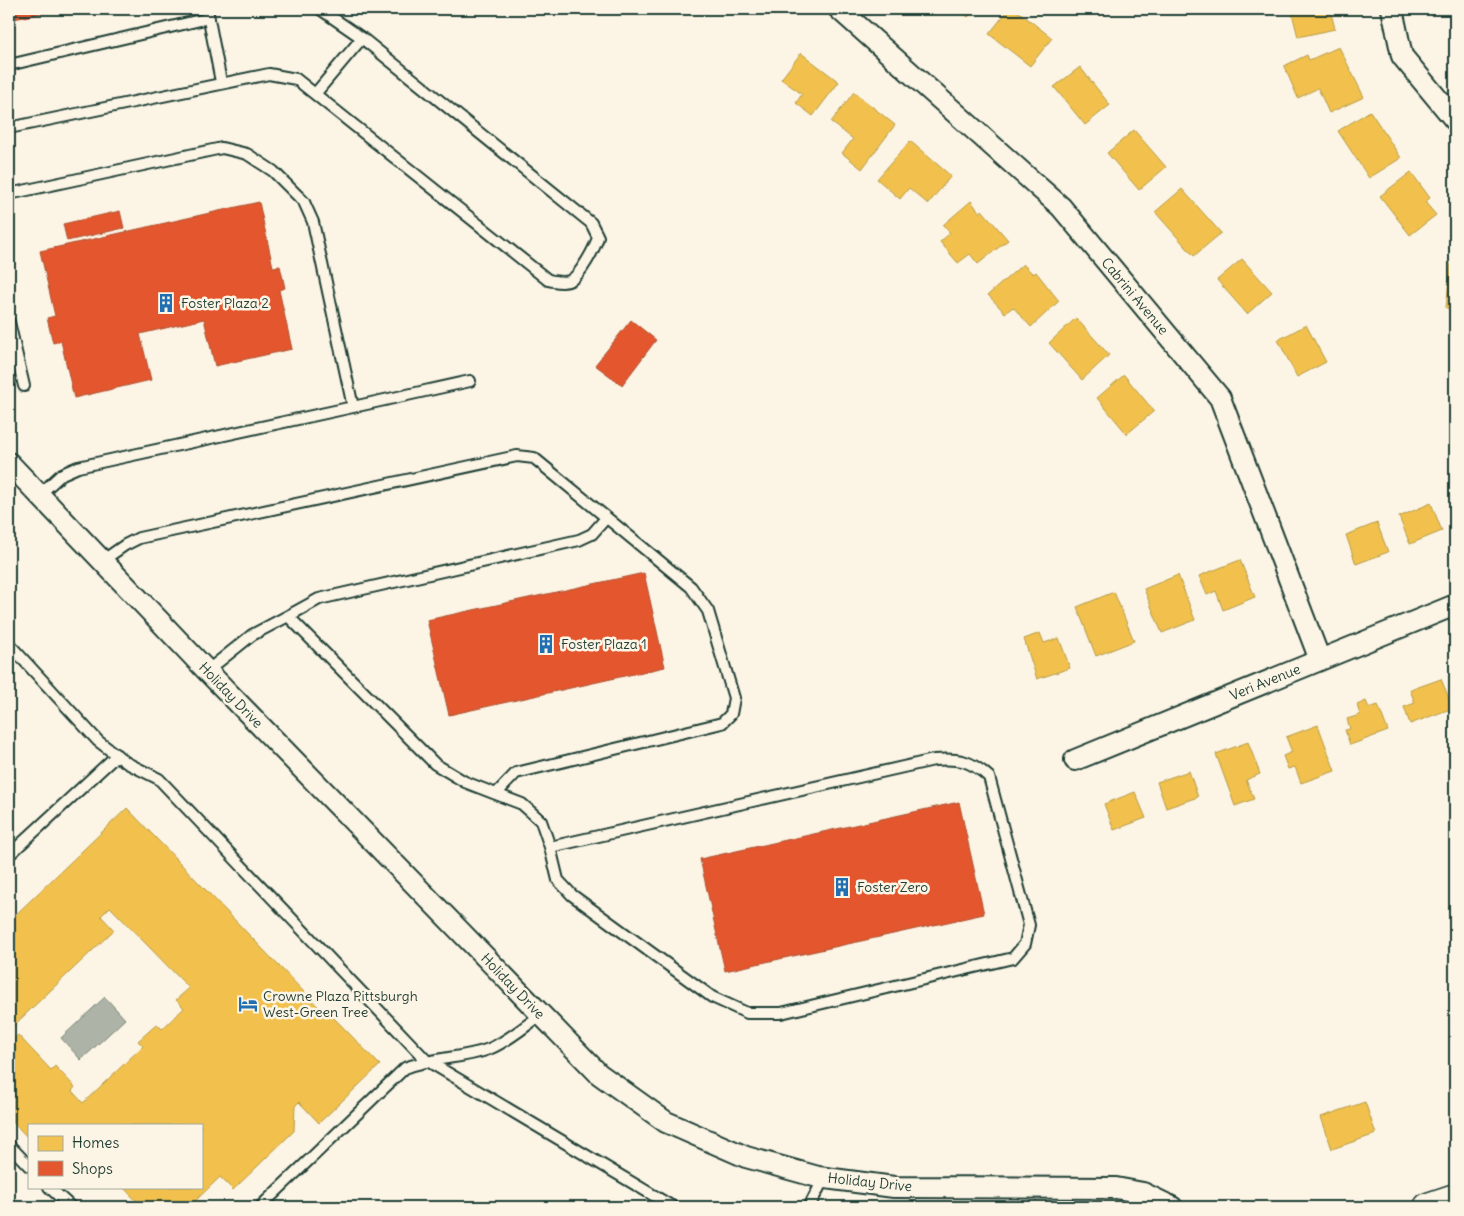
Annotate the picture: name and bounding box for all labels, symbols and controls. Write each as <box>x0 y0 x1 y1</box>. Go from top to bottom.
street label: Cabrini Avenue <box>1098 254 1172 338</box>
building icon: Foster Plaza 2 <box>155 292 177 314</box>
place label: Foster Plaza 2 <box>181 294 269 312</box>
building icon: Foster Plaza 1 <box>535 633 557 655</box>
place label: Foster Plaza 1 <box>561 635 647 653</box>
street label: Holiday Drive <box>195 658 267 732</box>
street label: Veri Avenue <box>1227 660 1303 704</box>
building icon: Foster Zero <box>831 876 853 898</box>
place label: Foster Zero <box>857 878 928 896</box>
street label: Holiday Drive <box>477 949 549 1023</box>
place label: Crowne Plaza Pittsburgh West-Green Tree <box>263 987 418 1021</box>
hotel icon: Crowne Plaza Pittsburgh West-Green Tree <box>237 993 259 1015</box>
legend <box>28 1124 202 1188</box>
text: Homes <box>72 1133 119 1152</box>
text: Shops <box>72 1159 113 1178</box>
street label: Holiday Drive <box>827 1169 913 1195</box>

